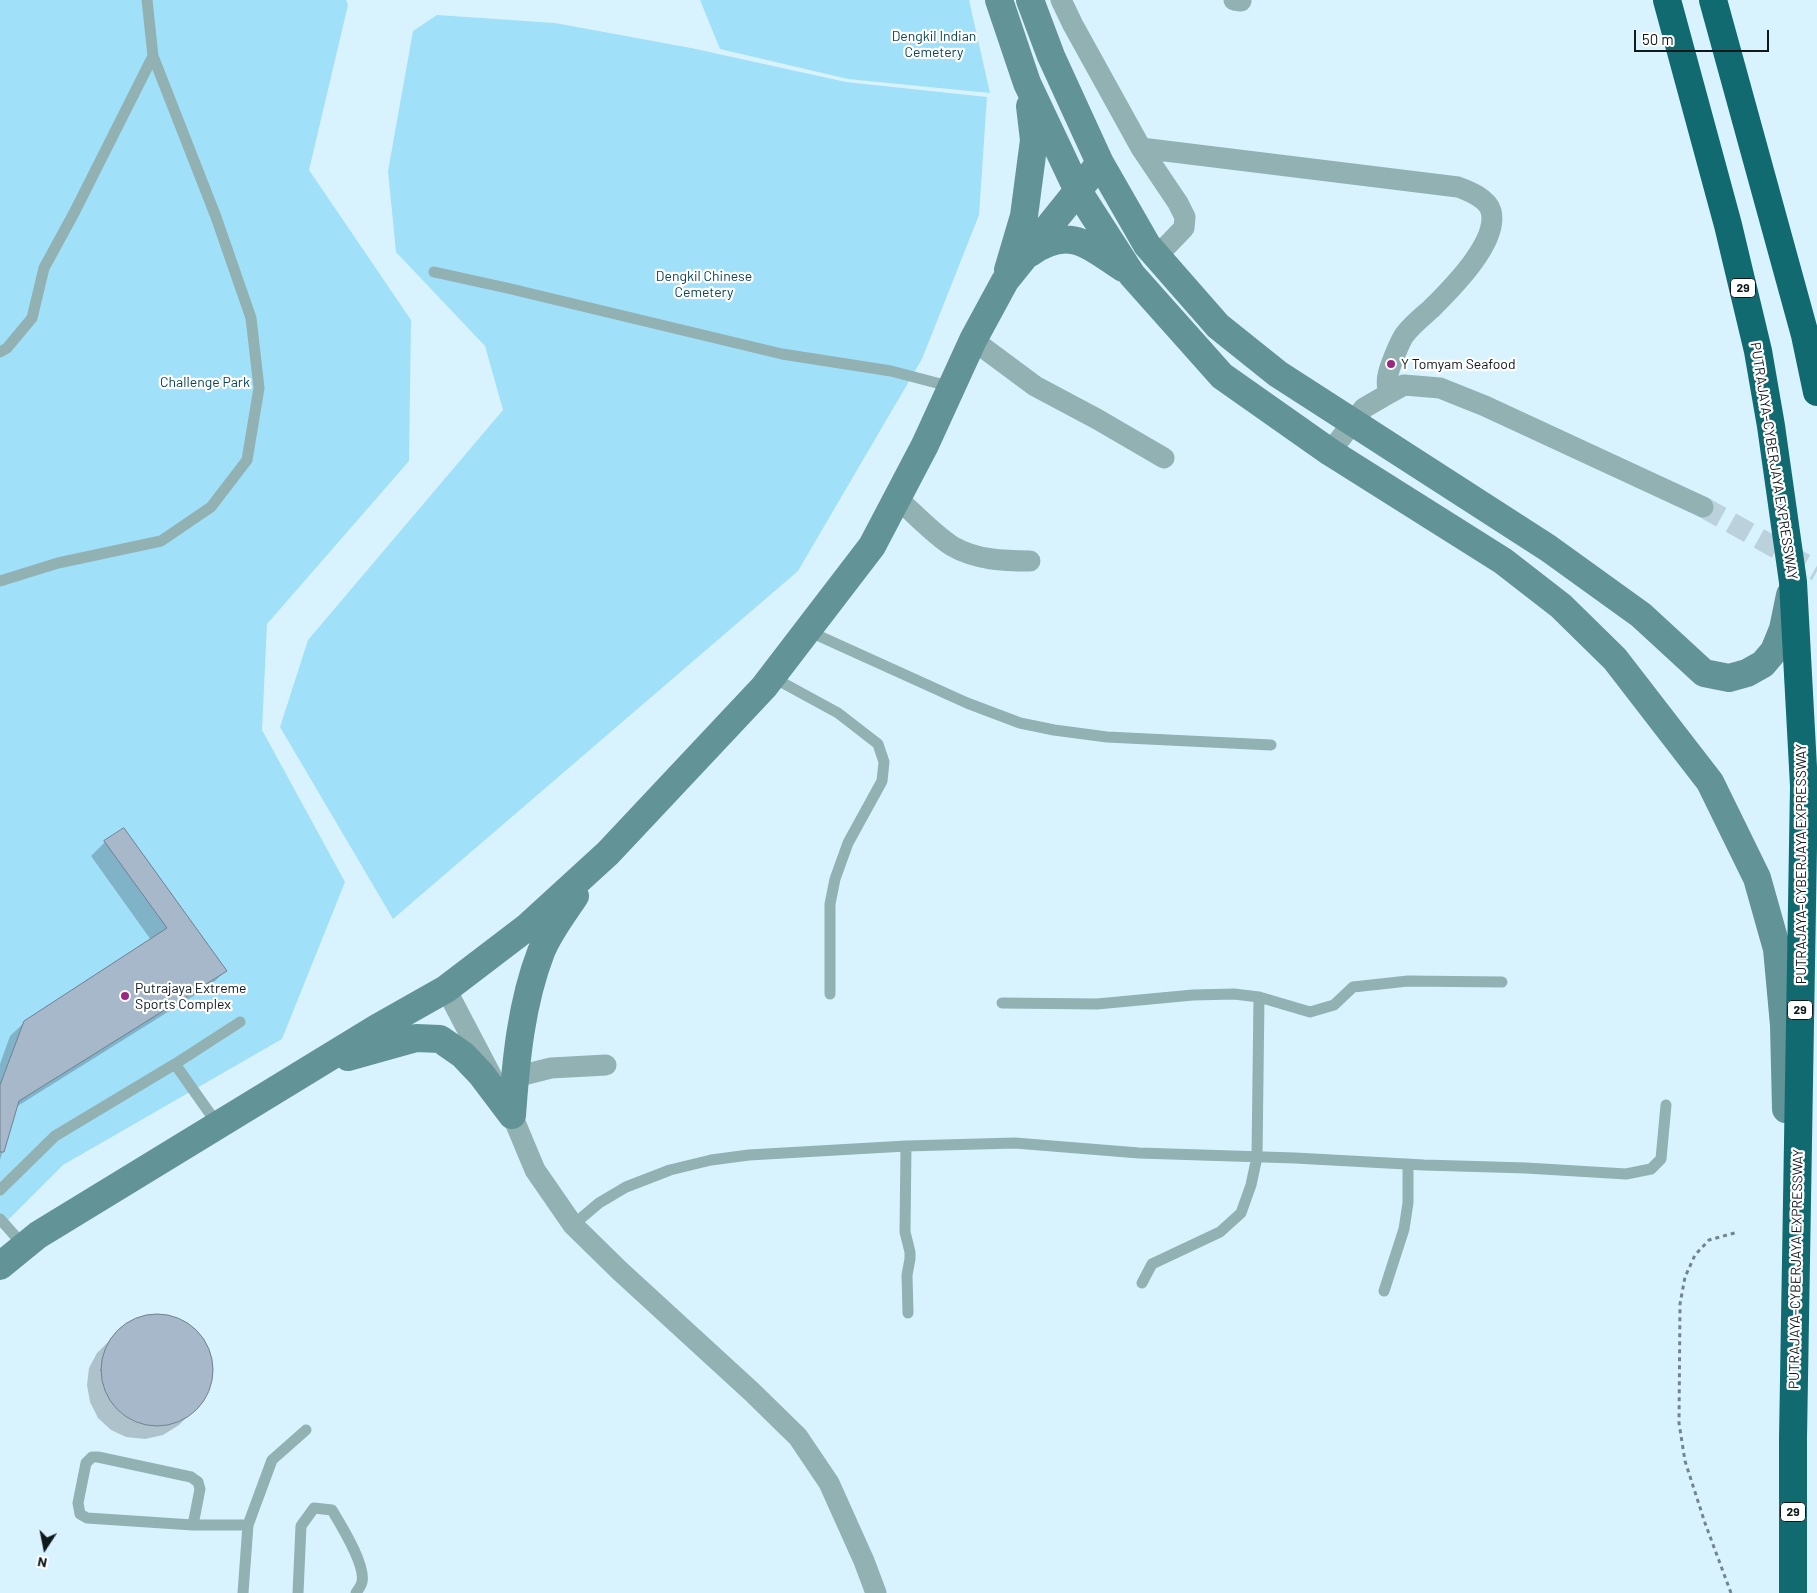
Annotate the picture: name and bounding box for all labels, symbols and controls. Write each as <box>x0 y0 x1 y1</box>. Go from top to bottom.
scale bar <box>1637 20 1772 52</box>
park label: Dengkil Indian Cemetery <box>892 28 976 60</box>
text: 50 m <box>1642 30 1674 48</box>
park label: Dengkil Chinese Cemetery <box>656 268 752 300</box>
road number: 29 <box>1730 278 1756 298</box>
street label: PUTRAJAYA–CYBERJAYA EXPRESSWAY <box>1747 341 1801 581</box>
place label: Y Tomyam Seafood <box>1401 356 1516 372</box>
marker: Y Tomyam Seafood <box>1385 358 1397 370</box>
park label: Challenge Park <box>160 374 250 390</box>
street label: PUTRAJAYA–CYBERJAYA EXPRESSWAY <box>1793 744 1809 984</box>
place label: Putrajaya Extreme Sports Complex <box>135 980 247 1012</box>
marker: Putrajaya Extreme Sports Complex <box>119 990 131 1002</box>
road number: 29 <box>1788 1000 1812 1020</box>
street label: PUTRAJAYA–CYBERJAYA EXPRESSWAY <box>1786 1149 1806 1389</box>
road number: 29 <box>1780 1502 1806 1521</box>
north arrow <box>20 1523 70 1573</box>
text: N <box>36 1554 48 1572</box>

